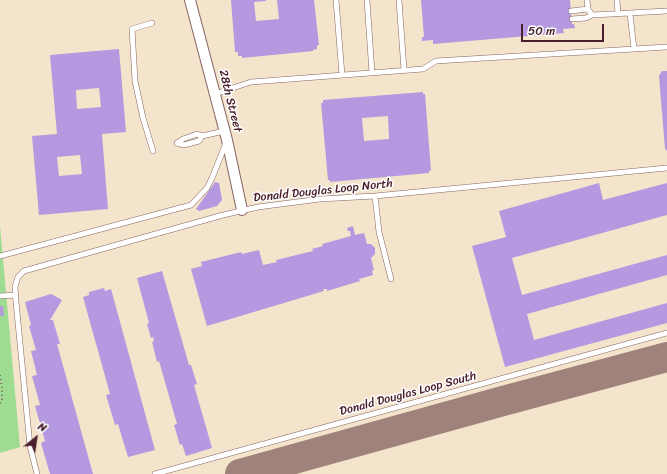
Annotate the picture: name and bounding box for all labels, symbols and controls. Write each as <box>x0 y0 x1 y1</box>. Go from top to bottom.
scale bar <box>523 16 606 42</box>
text: 50 m <box>528 20 555 42</box>
street label: 28th Street <box>215 68 245 134</box>
street label: Donald Douglas Loop North <box>253 177 393 205</box>
street label: Donald Douglas Loop South <box>338 369 478 419</box>
text: N <box>34 417 50 437</box>
north arrow <box>16 418 56 458</box>

